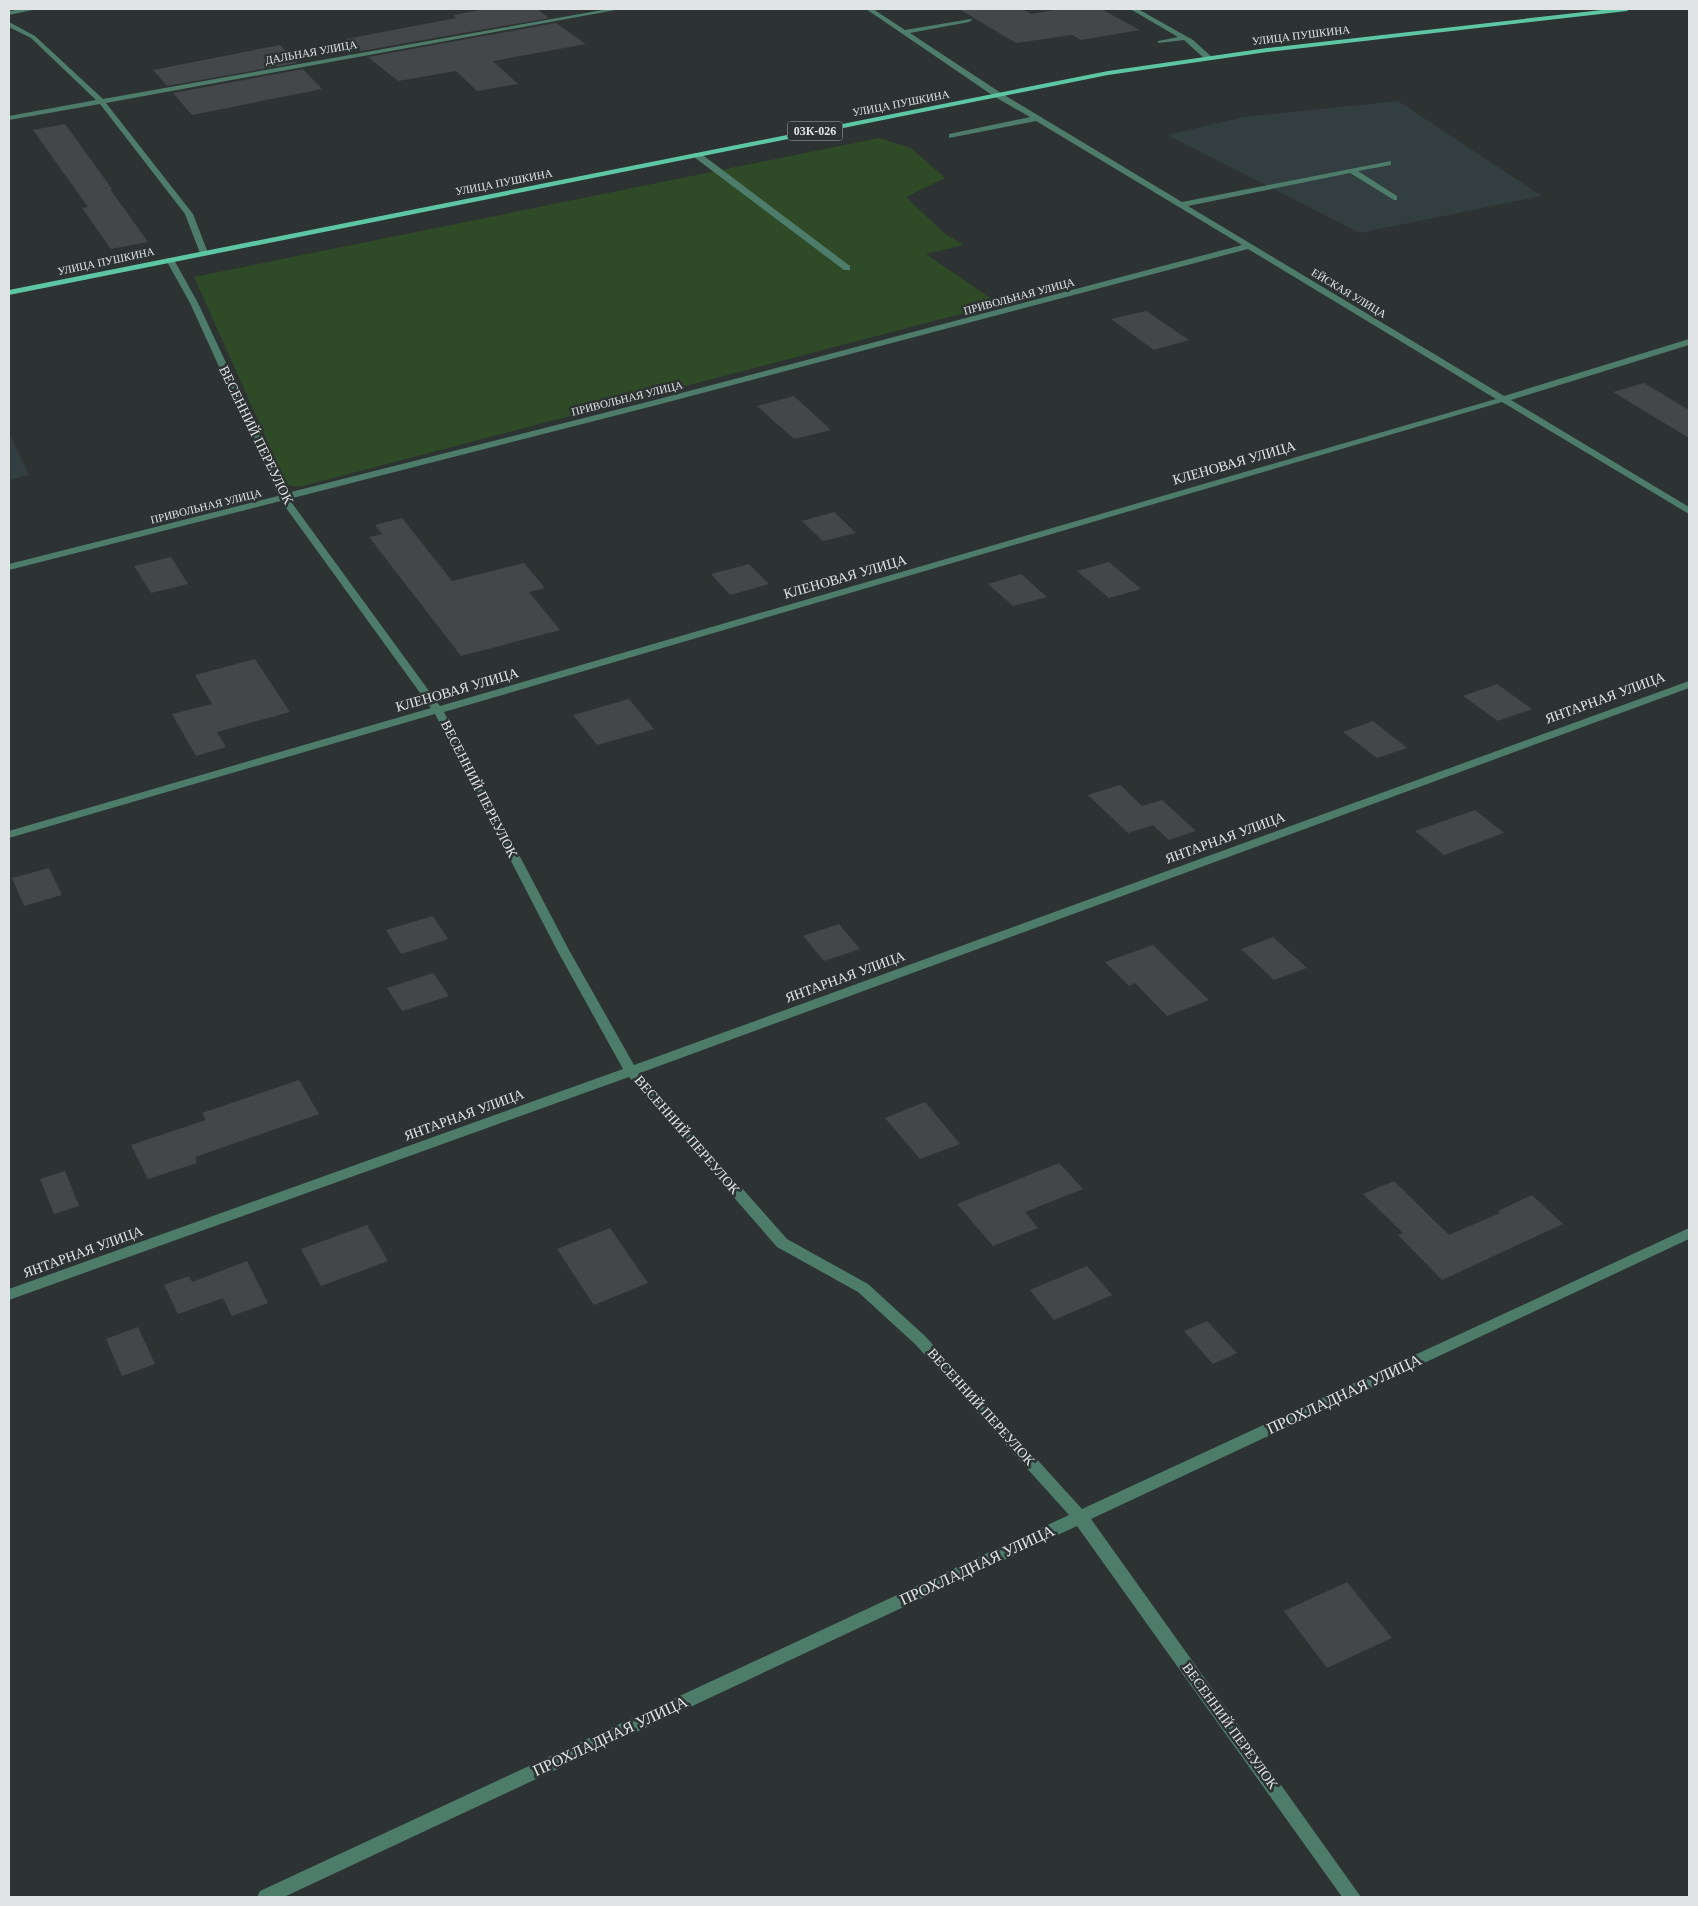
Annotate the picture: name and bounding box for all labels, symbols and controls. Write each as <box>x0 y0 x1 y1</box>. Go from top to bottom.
street label: УЛИЦА ПУШКИНА <box>1251 23 1351 47</box>
street label: ДАЛЬНАЯ УЛИЦА <box>264 38 358 66</box>
street label: УЛИЦА ПУШКИНА <box>851 88 951 118</box>
road number: 03К-026 <box>788 122 842 140</box>
street label: УЛИЦА ПУШКИНА <box>454 167 554 197</box>
street label: УЛИЦА ПУШКИНА <box>57 245 156 277</box>
street label: ЕЙСКАЯ УЛИЦА <box>1309 266 1389 320</box>
street label: ПРИВОЛЬНАЯ УЛИЦА <box>962 275 1076 317</box>
street label: ВЕСЕННИЙ ПЕРЕУЛОК <box>216 363 297 507</box>
street label: ПРИВОЛЬНАЯ УЛИЦА <box>570 378 684 418</box>
street label: КЛЕНОВАЯ УЛИЦА <box>1171 438 1298 488</box>
street label: ПРИВОЛЬНАЯ УЛИЦА <box>149 486 263 526</box>
street label: КЛЕНОВАЯ УЛИЦА <box>782 552 909 602</box>
street label: КЛЕНОВАЯ УЛИЦА <box>394 665 521 715</box>
street label: ЯНТАРНАЯ УЛИЦА <box>1543 669 1668 727</box>
street label: ВЕСЕННИЙ ПЕРЕУЛОК <box>438 717 521 861</box>
street label: ЯНТАРНАЯ УЛИЦА <box>1163 809 1288 867</box>
street label: ЯНТАРНАЯ УЛИЦА <box>783 948 908 1006</box>
street label: ВЕСЕННИЙ ПЕРЕУЛОК <box>631 1072 744 1198</box>
street label: ЯНТАРНАЯ УЛИЦА <box>402 1086 527 1144</box>
street label: ЯНТАРНАЯ УЛИЦА <box>21 1223 146 1281</box>
street label: ВЕСЕННИЙ ПЕРЕУЛОК <box>925 1345 1039 1469</box>
street label: ПРОХЛАДНАЯ УЛИЦА <box>1264 1350 1425 1438</box>
street label: ПРОХЛАДНАЯ УЛИЦА <box>897 1521 1058 1609</box>
street label: ВЕСЕННИЙ ПЕРЕУЛОК <box>1179 1660 1282 1792</box>
street label: ПРОХЛАДНАЯ УЛИЦА <box>530 1692 691 1780</box>

